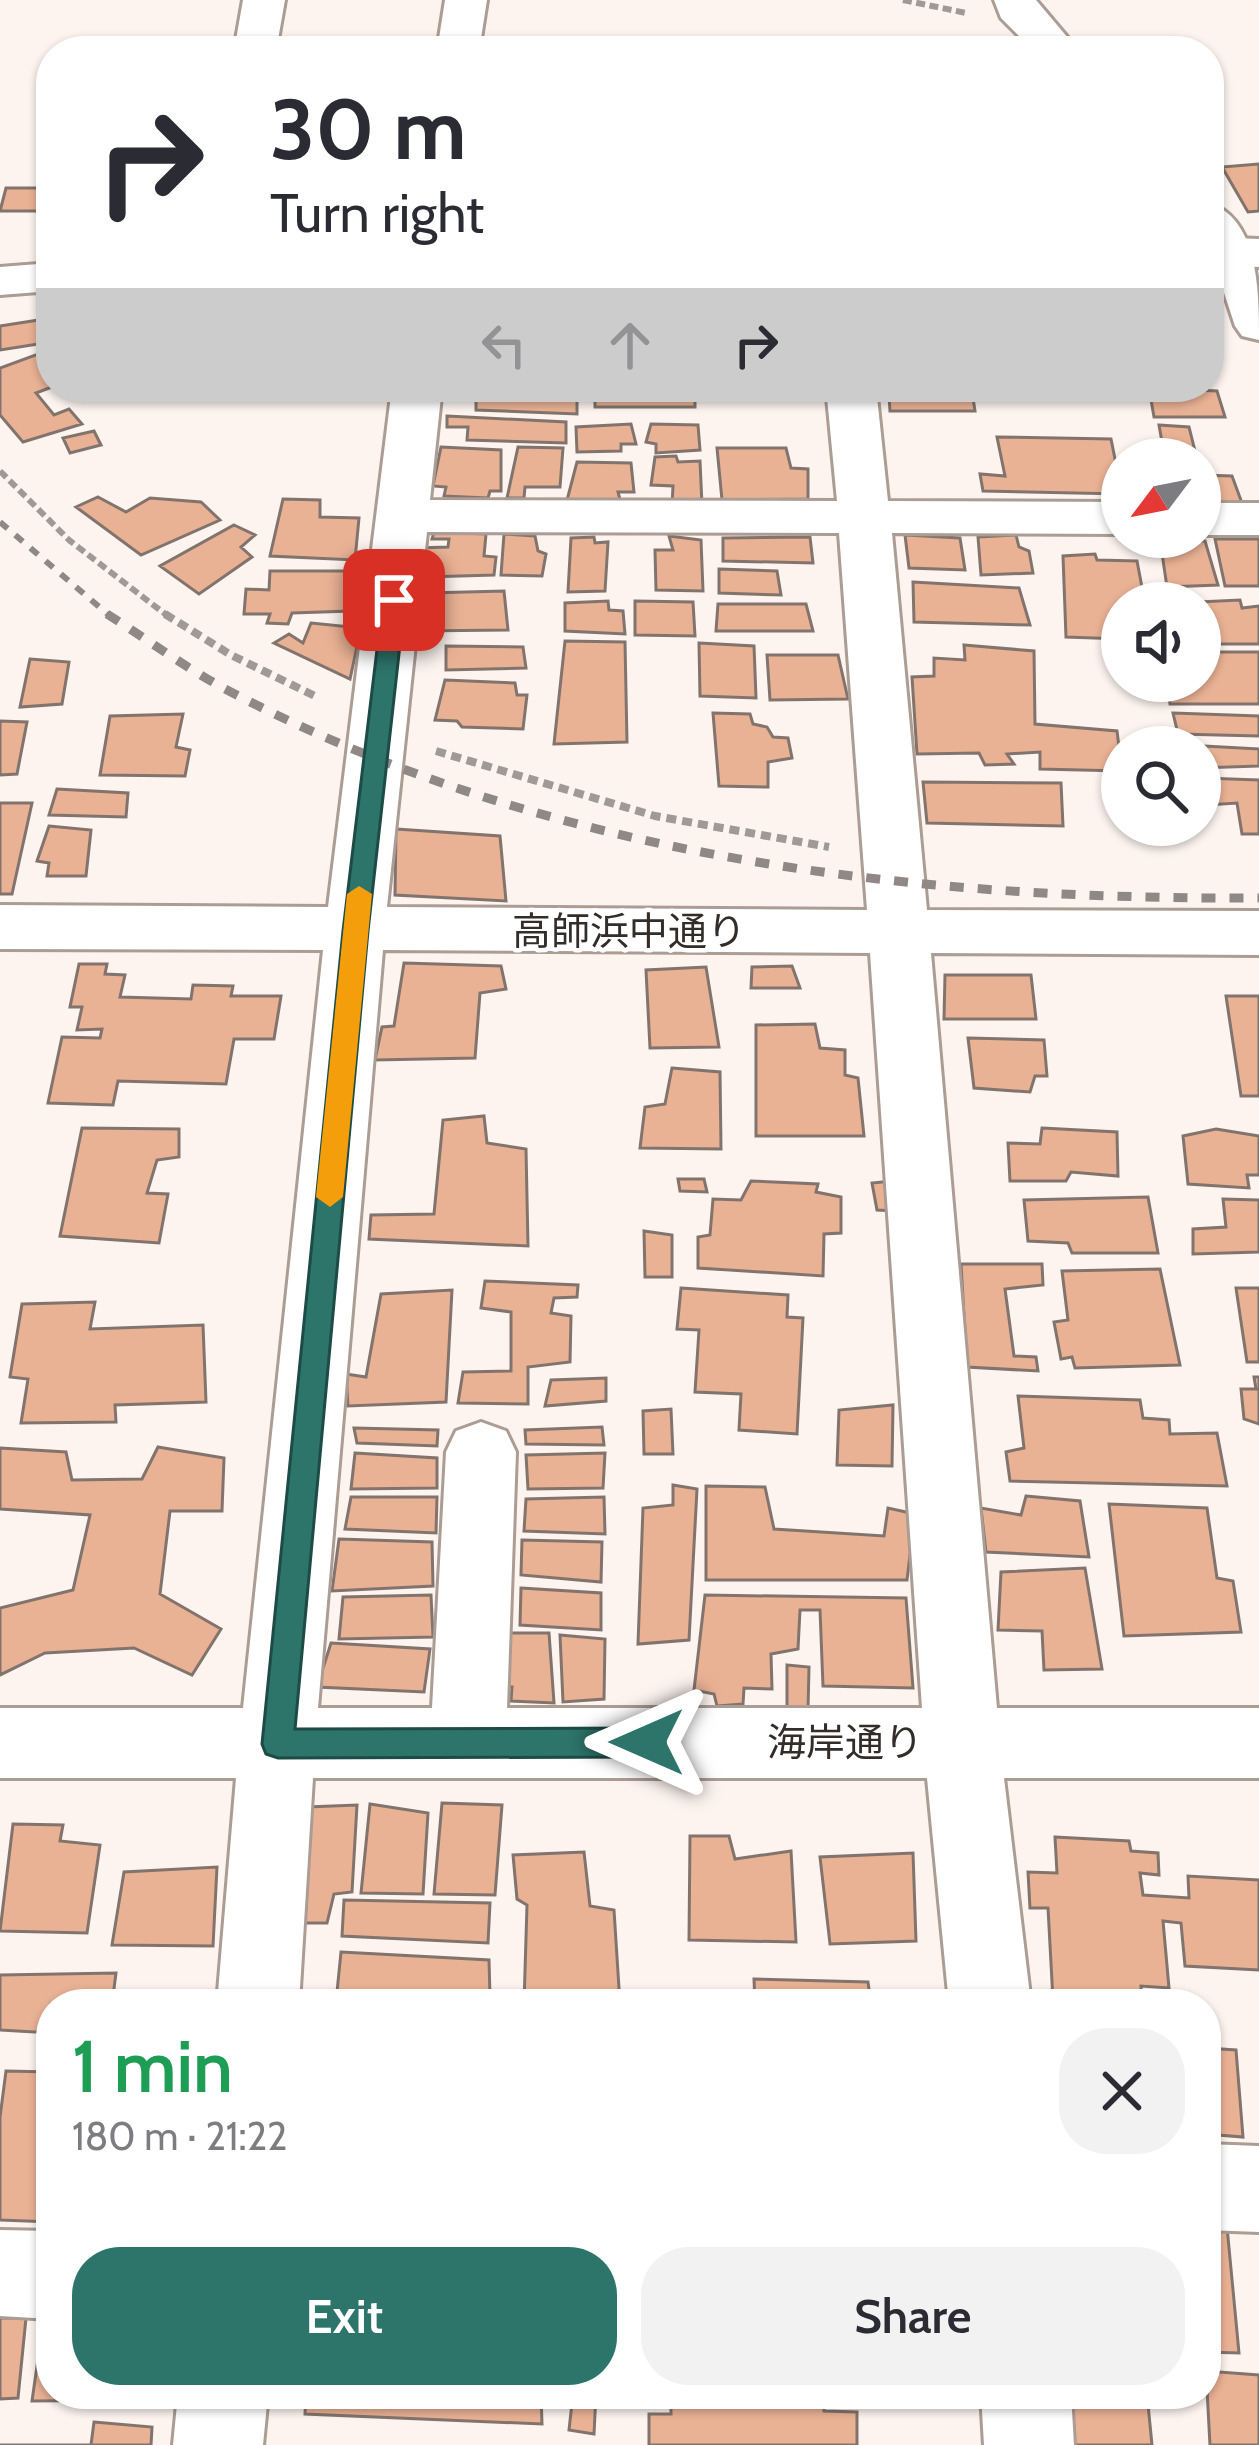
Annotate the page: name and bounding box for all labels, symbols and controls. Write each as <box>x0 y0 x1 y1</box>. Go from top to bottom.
text: 30 m <box>270 78 466 180</box>
icon: right <box>72 84 228 240</box>
text: Turn right <box>270 180 484 246</box>
icon: left <box>471 312 537 378</box>
icon: ahead <box>597 312 663 378</box>
icon: right <box>723 312 789 378</box>
north arrow <box>1101 438 1221 558</box>
map controls <box>1101 438 1221 846</box>
pin <box>343 549 445 651</box>
icon: arrive <box>361 567 427 633</box>
button: sound <box>1101 582 1221 702</box>
button: search <box>1101 726 1221 846</box>
street label: 高師浜中通り <box>512 907 746 955</box>
position arrow <box>584 1679 710 1805</box>
street label: 海岸通り <box>767 1718 923 1766</box>
text: 1 min <box>72 2023 233 2110</box>
button: close <box>1059 2028 1185 2154</box>
text: 180 m · 21:22 <box>72 2112 288 2160</box>
button: Exit <box>72 2247 617 2385</box>
button: Share <box>641 2247 1185 2385</box>

